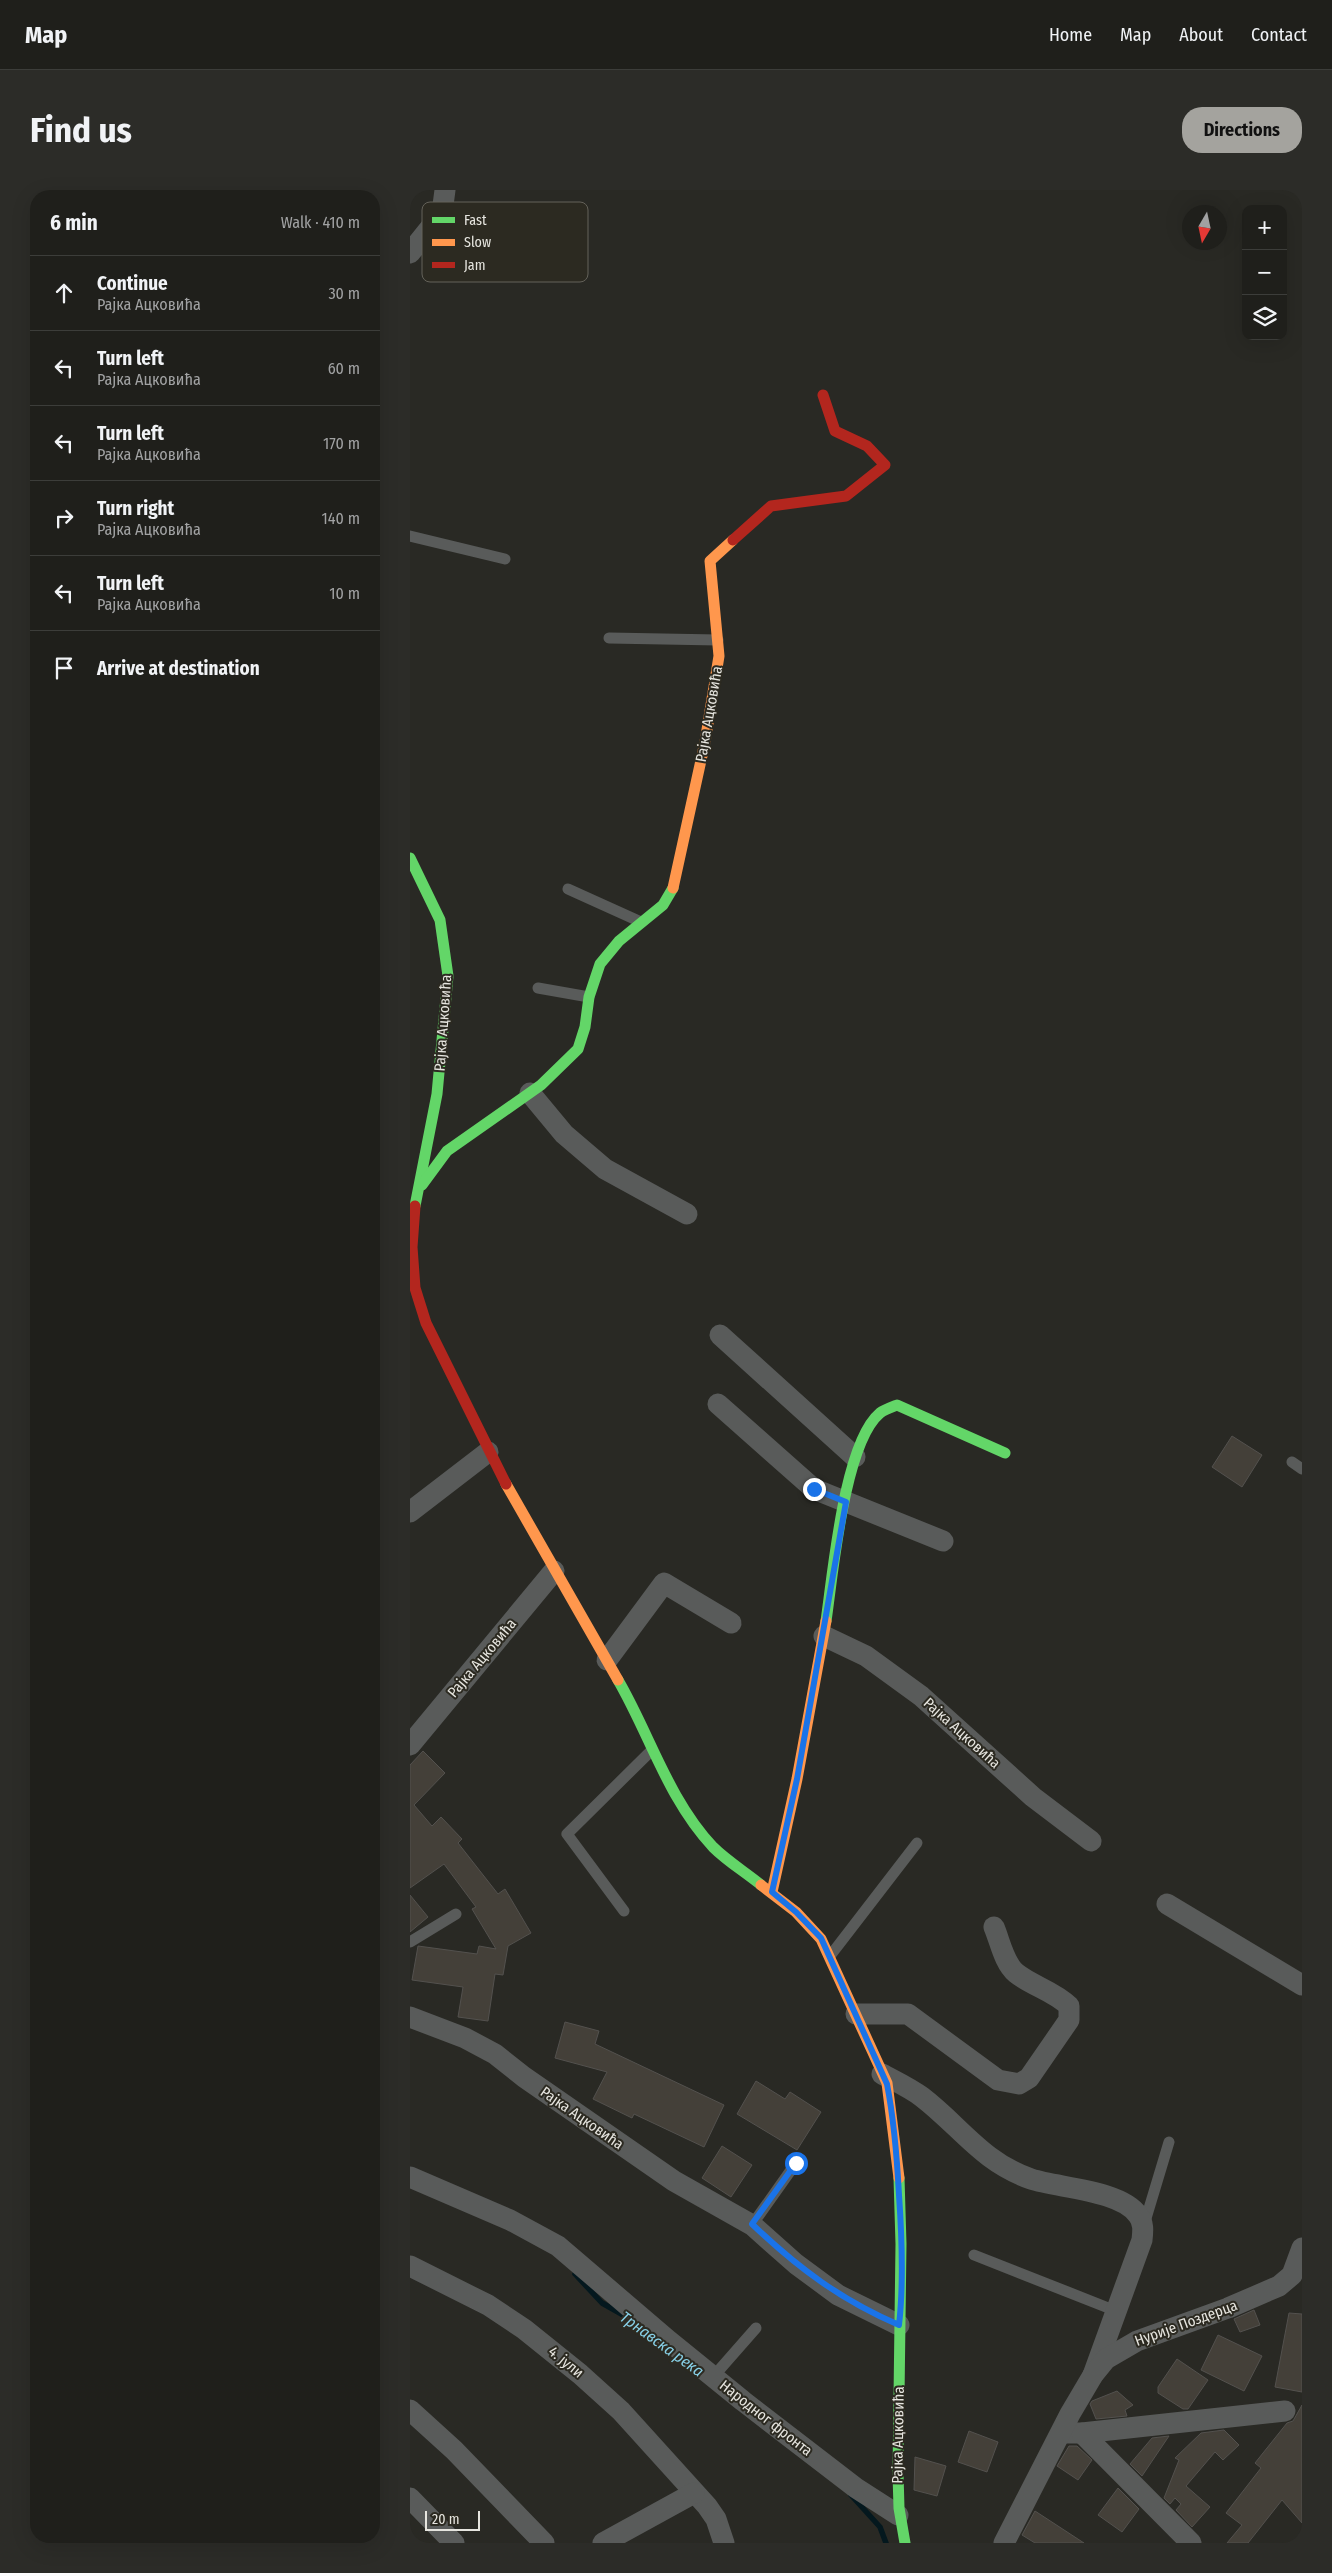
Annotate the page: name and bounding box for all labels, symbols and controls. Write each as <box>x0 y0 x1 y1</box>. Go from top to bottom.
text: Map <box>25 21 67 49</box>
text: Home <box>1049 24 1092 46</box>
text: Map <box>1120 24 1151 46</box>
text: About <box>1179 24 1223 46</box>
text: Contact <box>1251 24 1307 46</box>
button: Directions <box>1182 107 1302 153</box>
text: Find us <box>30 109 132 151</box>
legend <box>422 202 588 282</box>
north arrow <box>1182 205 1227 250</box>
map controls <box>1242 205 1287 340</box>
button: + <box>1242 205 1287 250</box>
text: 6 min <box>50 210 98 236</box>
text: Fast <box>464 212 487 229</box>
text: Walk · 410 m <box>281 213 360 232</box>
text: Slow <box>464 234 491 251</box>
button: − <box>1242 250 1287 295</box>
text: Jam <box>464 257 485 274</box>
text: Continue <box>97 272 168 295</box>
icon: ahead <box>50 279 78 307</box>
text: 30 m <box>328 284 360 303</box>
text: Рајка Ацковића <box>97 295 201 314</box>
button: layers <box>1242 295 1287 340</box>
text: Turn left <box>97 347 164 370</box>
icon: left <box>50 354 78 382</box>
text: 60 m <box>328 359 360 378</box>
text: Рајка Ацковића <box>97 370 201 389</box>
text: Turn left <box>97 422 164 445</box>
icon: left <box>50 429 78 457</box>
text: 170 m <box>323 434 360 453</box>
text: Рајка Ацковића <box>97 445 201 464</box>
text: Turn right <box>97 497 174 520</box>
icon: right <box>50 504 78 532</box>
text: 140 m <box>322 509 360 528</box>
text: Рајка Ацковића <box>97 520 201 539</box>
text: Turn left <box>97 572 164 595</box>
icon: left <box>50 579 78 607</box>
text: 10 m <box>329 584 360 603</box>
text: Рајка Ацковића <box>97 595 201 614</box>
icon: arrive <box>50 654 78 682</box>
text: Arrive at destination <box>97 657 260 680</box>
street label: Рајка Ацковића <box>692 665 726 763</box>
street label: Рајка Ацковића <box>431 974 455 1072</box>
route end <box>803 1478 826 1501</box>
street label: Рајка Ацковића <box>444 1615 520 1701</box>
street label: Рајка Ацковића <box>920 1694 1004 1772</box>
street label: Рајка Ацковића <box>537 2083 627 2153</box>
route start <box>785 2152 808 2175</box>
street label: Нурије Поздерца <box>1132 2296 1240 2350</box>
water label: Трнавска река <box>617 2307 707 2381</box>
street label: 4. јули <box>545 2342 587 2382</box>
street label: Народног фронта <box>716 2376 816 2460</box>
street label: Рајка Ацковића <box>888 2386 908 2484</box>
scale bar <box>425 2508 480 2531</box>
text: 20 m <box>432 2511 460 2528</box>

